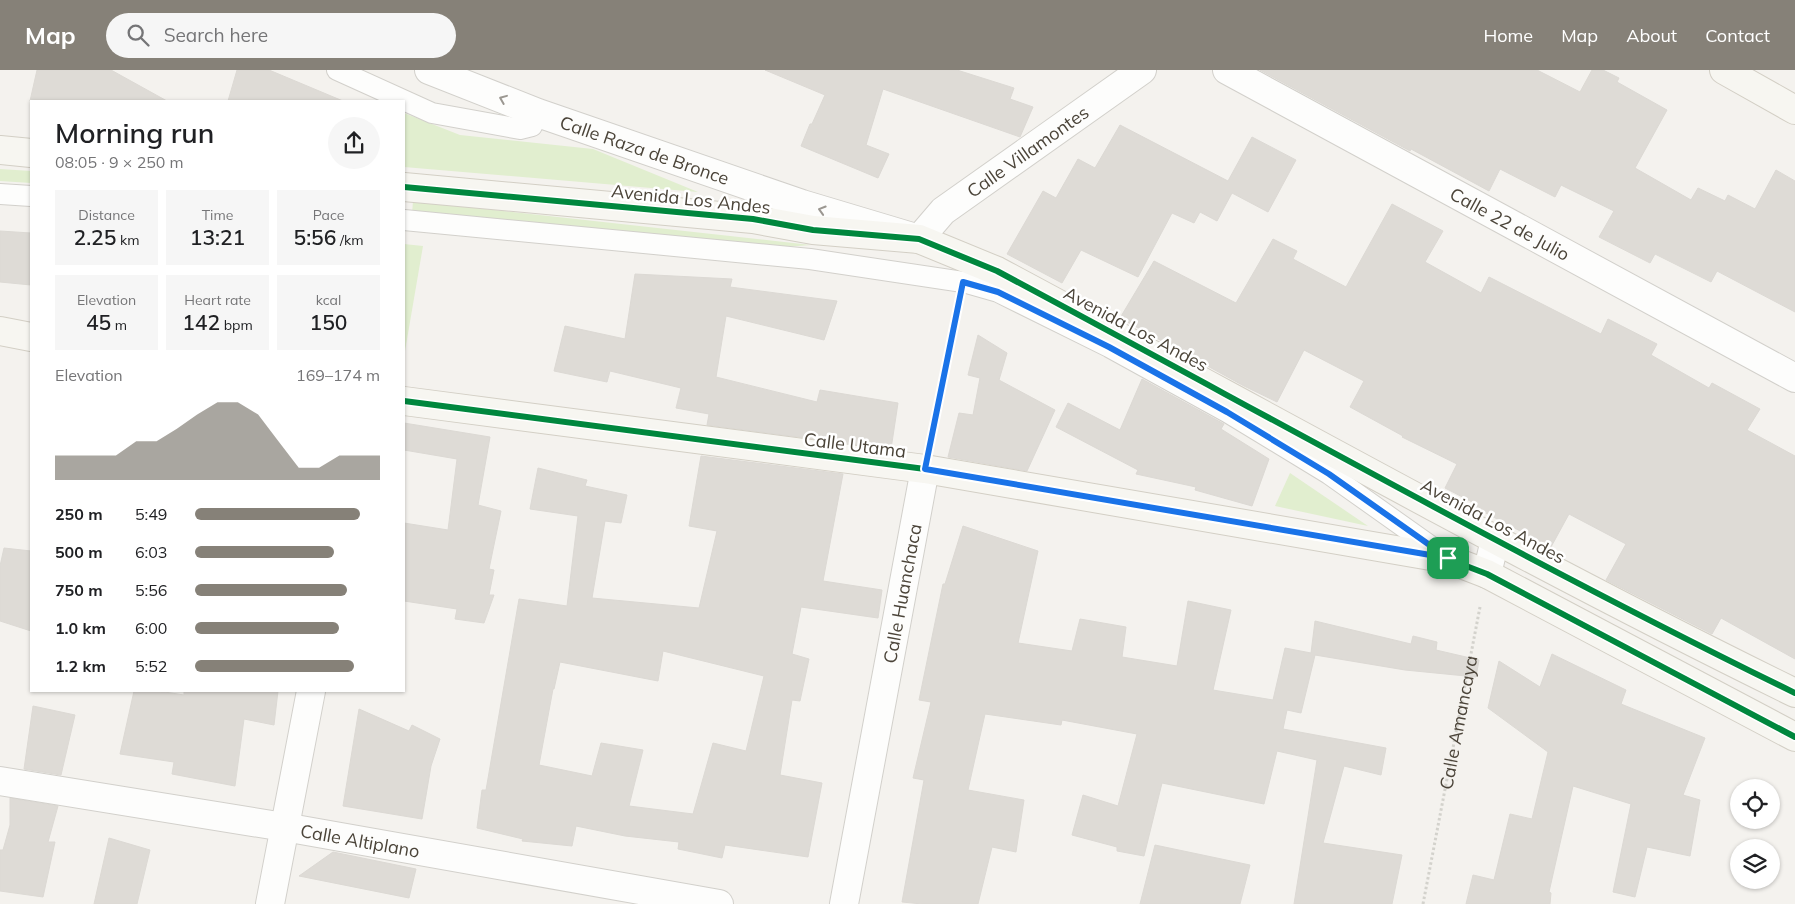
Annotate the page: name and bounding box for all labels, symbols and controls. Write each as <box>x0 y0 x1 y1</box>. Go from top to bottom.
search box <box>106 13 456 58</box>
text: Map <box>25 20 76 50</box>
icon: search <box>124 21 152 49</box>
text: Search here <box>164 23 268 47</box>
text: Home <box>1483 24 1533 47</box>
text: Map <box>1561 24 1598 47</box>
text: About <box>1626 24 1677 47</box>
text: Contact <box>1705 24 1770 47</box>
one-way arrow <box>499 95 508 105</box>
street label: Calle Villamontes <box>962 100 1093 202</box>
street label: Calle Raza de Bronce <box>557 110 732 190</box>
text: Morning run <box>55 115 214 150</box>
button: share <box>328 117 380 169</box>
text: 08:05 · 9 × 250 m <box>55 152 184 172</box>
street label: Avenida Los Andes <box>610 179 772 219</box>
street label: Calle 22 de Julio <box>1446 182 1574 265</box>
text: Distance <box>78 206 135 224</box>
text: Time <box>202 206 233 224</box>
text: Pace <box>313 206 344 224</box>
one-way arrow <box>818 206 826 216</box>
text: 2.25 <box>74 224 116 250</box>
text: 13:21 <box>190 224 245 250</box>
text: 5:56 <box>294 224 336 250</box>
text: km <box>116 231 139 249</box>
text: /km <box>336 231 363 249</box>
street label: Avenida Los Andes <box>1060 281 1212 377</box>
text: Elevation <box>77 291 136 309</box>
text: Heart rate <box>184 291 251 309</box>
text: kcal <box>316 291 341 309</box>
text: 45 <box>86 309 111 335</box>
text: 142 <box>182 309 220 335</box>
text: 150 <box>310 309 347 335</box>
text: m <box>111 316 127 334</box>
text: bpm <box>220 316 253 334</box>
text: Elevation <box>55 365 123 385</box>
text: 169–174 m <box>296 365 380 385</box>
street label: Calle Utama <box>803 427 907 463</box>
street label: Avenida Los Andes <box>1417 473 1569 569</box>
text: 250 m <box>55 504 103 524</box>
text: 5:49 <box>135 504 167 524</box>
street label: Calle Huanchaca <box>878 522 926 665</box>
pin <box>1427 537 1469 579</box>
text: 500 m <box>55 542 103 562</box>
text: 6:03 <box>135 542 167 562</box>
icon: arrive <box>1434 544 1462 572</box>
text: 750 m <box>55 580 103 600</box>
text: 5:56 <box>135 580 167 600</box>
text: 1.0 km <box>55 618 106 638</box>
text: 6:00 <box>135 618 167 638</box>
street label: Calle Amancaya <box>1434 653 1482 791</box>
text: 1.2 km <box>55 656 106 676</box>
text: 5:52 <box>135 656 167 676</box>
map controls <box>1730 779 1780 889</box>
button: locate <box>1730 779 1780 829</box>
street label: Calle Altiplano <box>299 819 422 862</box>
button: layers <box>1730 839 1780 889</box>

